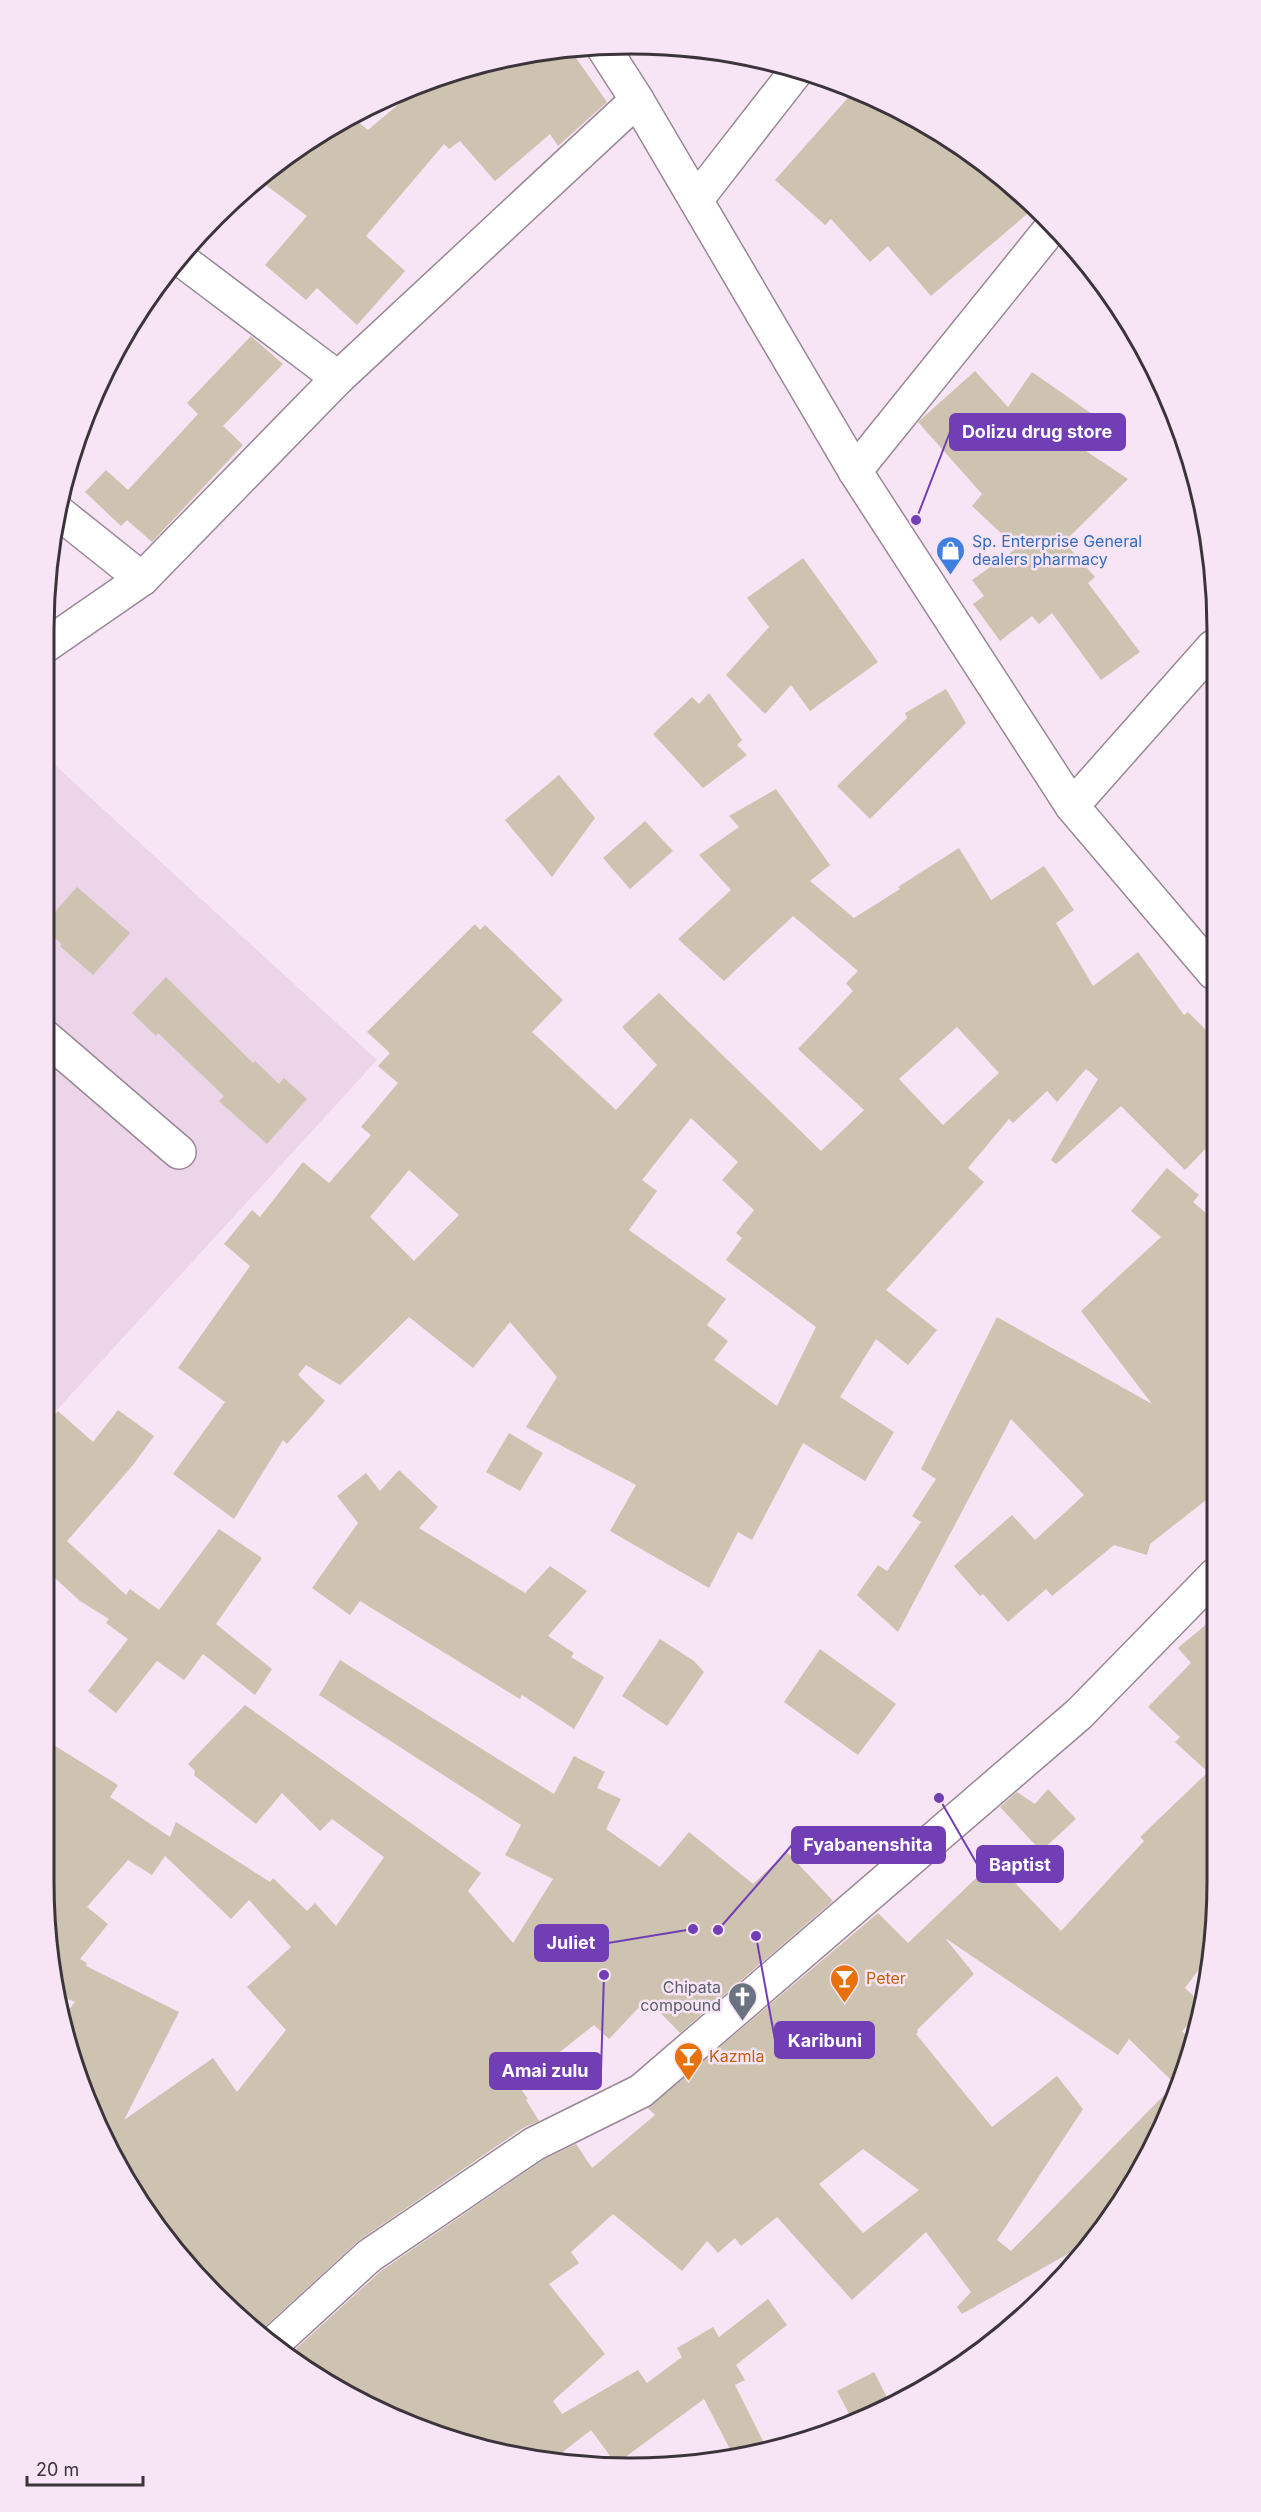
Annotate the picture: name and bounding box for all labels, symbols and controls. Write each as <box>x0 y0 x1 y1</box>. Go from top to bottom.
callout: Dolizu drug store <box>950 414 1125 450</box>
text: Dolizu drug store <box>962 421 1112 442</box>
place label: Sp. Enterprise General dealers pharmacy <box>972 531 1142 569</box>
shop icon: Sp. Enterprise General dealers pharmacy <box>935 534 967 576</box>
callout: Fyabanenshita <box>792 1827 945 1863</box>
text: Fyabanenshita <box>803 1834 933 1855</box>
callout: Baptist <box>977 1846 1063 1882</box>
text: Baptist <box>989 1854 1051 1875</box>
callout: Juliet <box>535 1925 608 1961</box>
text: Juliet <box>547 1932 596 1953</box>
bar icon: Peter <box>829 1962 861 2004</box>
place label: Peter <box>866 1968 906 1988</box>
place label: Chipata compound <box>640 1977 721 2015</box>
church icon: Chipata compound <box>726 1980 758 2022</box>
callout: Karibuni <box>775 2022 874 2058</box>
text: Karibuni <box>788 2030 862 2051</box>
bar icon: Kazmla <box>672 2040 704 2082</box>
place label: Kazmla <box>709 2046 764 2066</box>
callout: Amai zulu <box>490 2053 601 2089</box>
text: Amai zulu <box>501 2060 589 2081</box>
scale bar <box>27 2449 142 2487</box>
text: 20 m <box>36 2459 79 2480</box>

